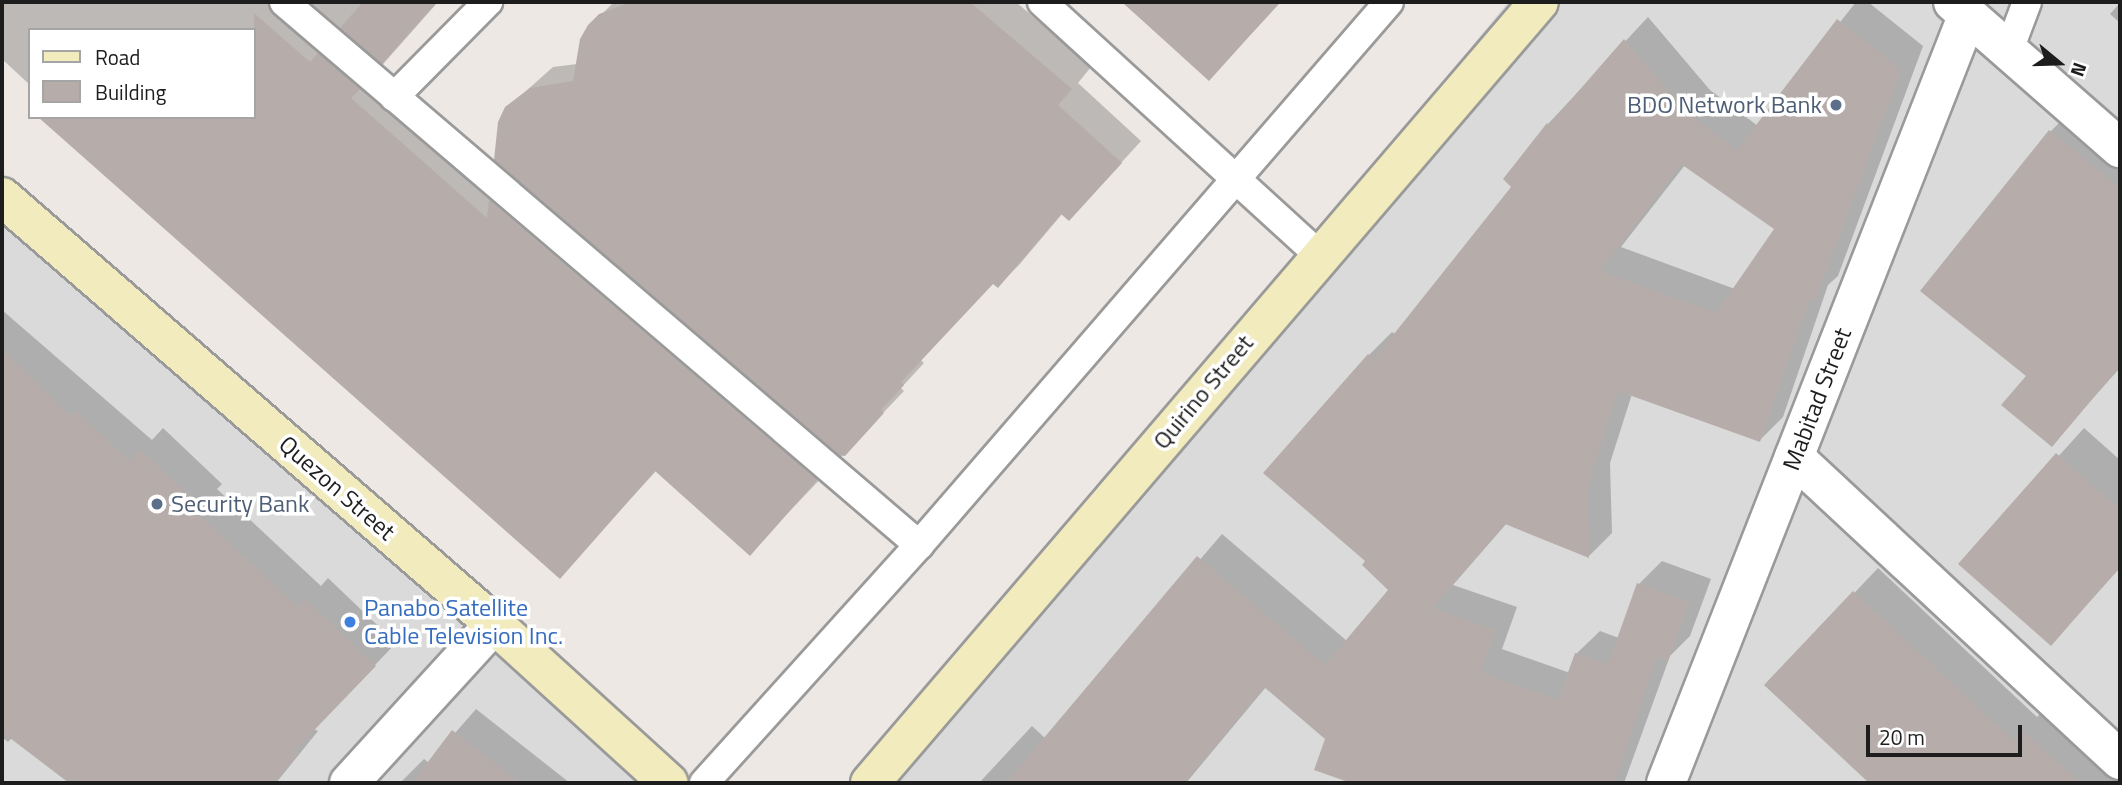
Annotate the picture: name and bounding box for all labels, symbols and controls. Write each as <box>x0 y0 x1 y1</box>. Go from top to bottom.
legend <box>28 28 256 119</box>
north arrow <box>2024 28 2094 98</box>
text: Road <box>95 41 140 73</box>
text: N <box>2063 59 2095 81</box>
text: Building <box>95 76 166 108</box>
place label: BDO Network Bank <box>1627 91 1822 119</box>
marker: BDO Network Bank <box>1828 97 1844 113</box>
street label: Mabitad Street <box>1777 324 1857 474</box>
street label: Quirino Street <box>1147 329 1259 455</box>
street label: Quezon Street <box>273 430 401 546</box>
place label: Security Bank <box>171 490 309 518</box>
marker: Security Bank <box>149 496 165 512</box>
place label: Panabo Satellite Cable Television Inc. <box>364 594 563 650</box>
marker: Panabo Satellite Cable Television Inc. <box>342 614 358 630</box>
scale bar <box>1870 712 2026 756</box>
text: 20 m <box>1879 721 1925 753</box>

